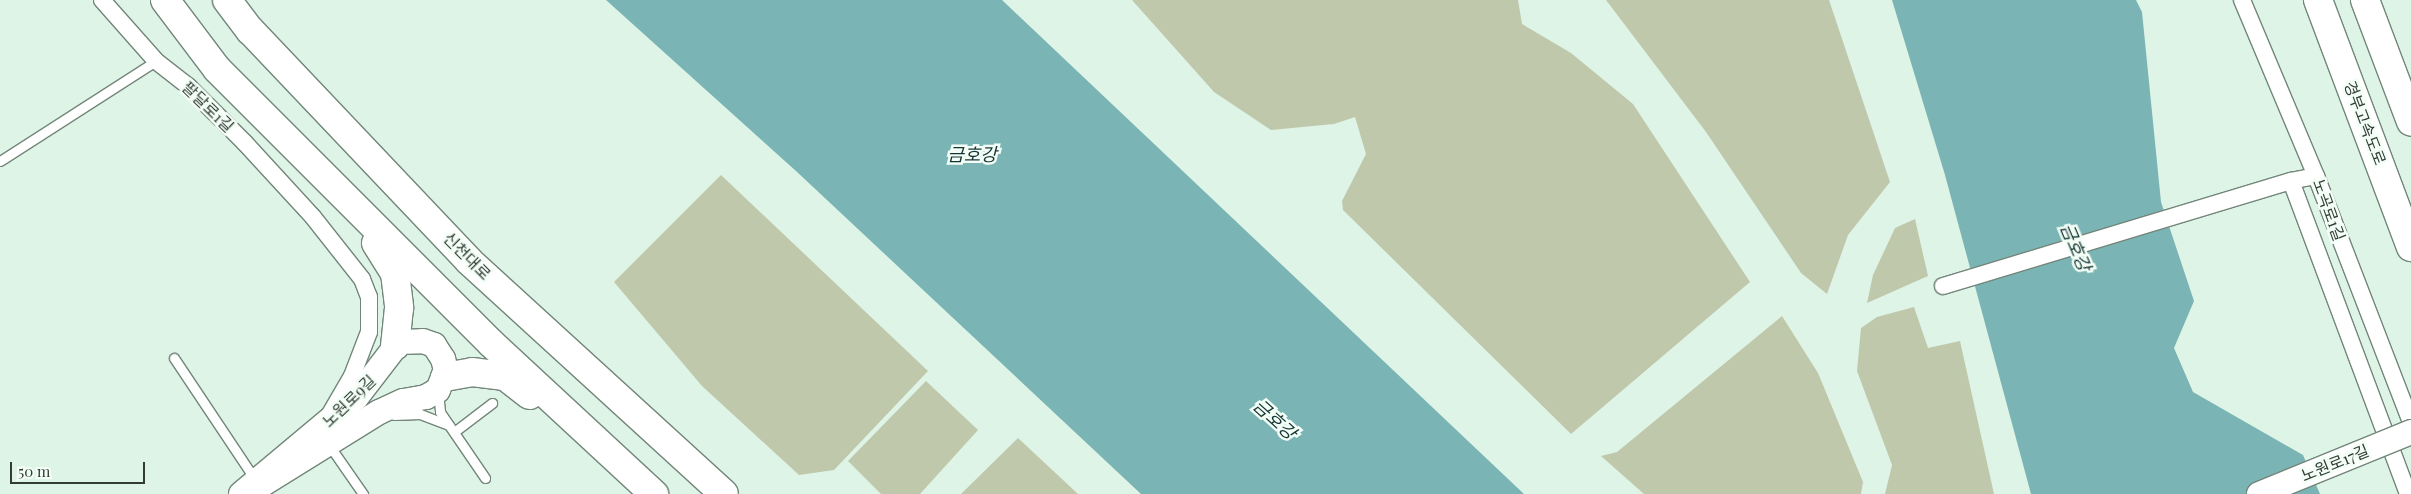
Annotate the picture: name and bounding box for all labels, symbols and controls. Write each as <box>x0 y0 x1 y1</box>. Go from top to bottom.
street label: 팔달로1길 <box>178 78 238 136</box>
street label: 경부고속도로 <box>2340 78 2390 168</box>
water label: 금호강 <box>947 143 997 165</box>
street label: 노곡로1길 <box>2309 176 2349 244</box>
water label: 금호강 <box>2056 220 2096 274</box>
street label: 신천대로 <box>439 228 495 284</box>
street label: 노원로9길 <box>318 371 380 431</box>
water label: 금호강 <box>1249 394 1301 444</box>
street label: 노원로17길 <box>2298 441 2372 485</box>
scale bar <box>12 452 148 484</box>
text: 50 m <box>18 461 50 481</box>

